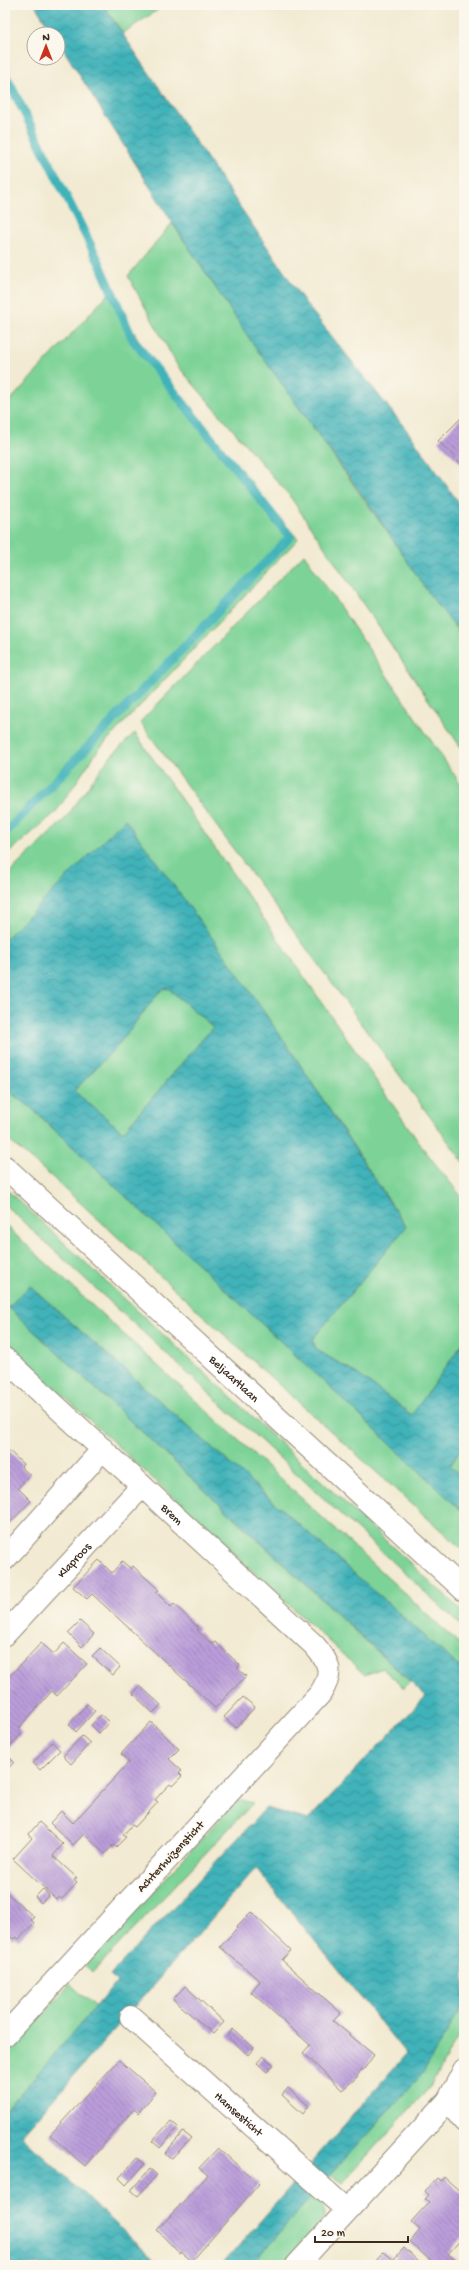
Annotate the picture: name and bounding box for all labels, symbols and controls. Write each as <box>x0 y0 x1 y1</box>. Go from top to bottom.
north arrow <box>26 26 66 66</box>
text: N <box>42 32 50 44</box>
street label: Beljaartlaan <box>205 1353 261 1407</box>
street label: Brem <box>156 1501 185 1529</box>
street label: Klaproos <box>55 1540 95 1582</box>
street label: Achterhuizensticht <box>135 1818 209 1896</box>
street label: Hamsesticht <box>211 2090 266 2141</box>
scale bar <box>315 2218 408 2244</box>
text: 20 m <box>321 2227 346 2241</box>

